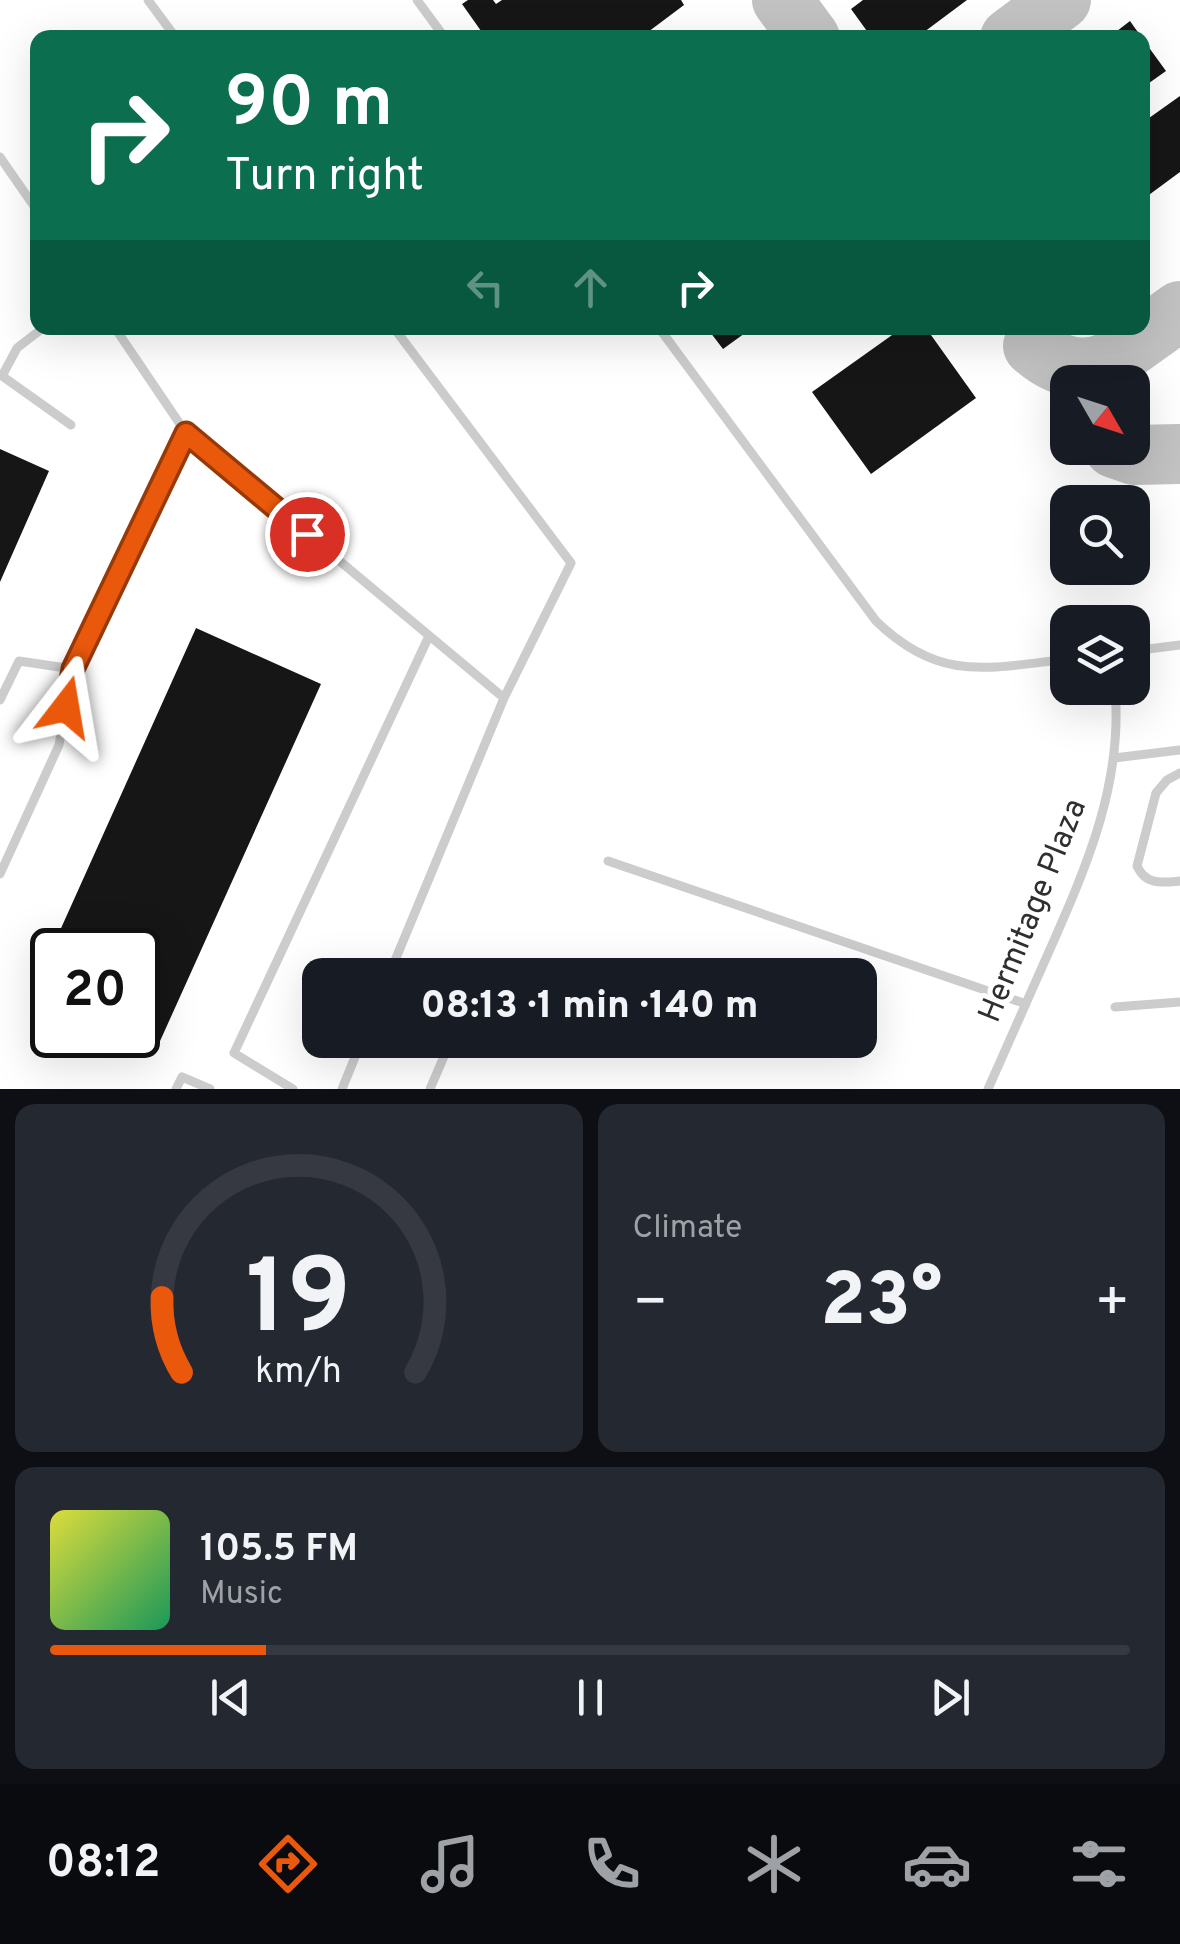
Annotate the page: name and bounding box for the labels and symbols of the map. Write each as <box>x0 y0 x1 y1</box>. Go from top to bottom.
north arrow <box>1050 365 1150 465</box>
pin <box>265 492 350 577</box>
position arrow <box>14 655 118 759</box>
street label: Hermitage Plaza <box>971 793 1097 1029</box>
speed limit sign: 20 <box>30 928 160 1058</box>

